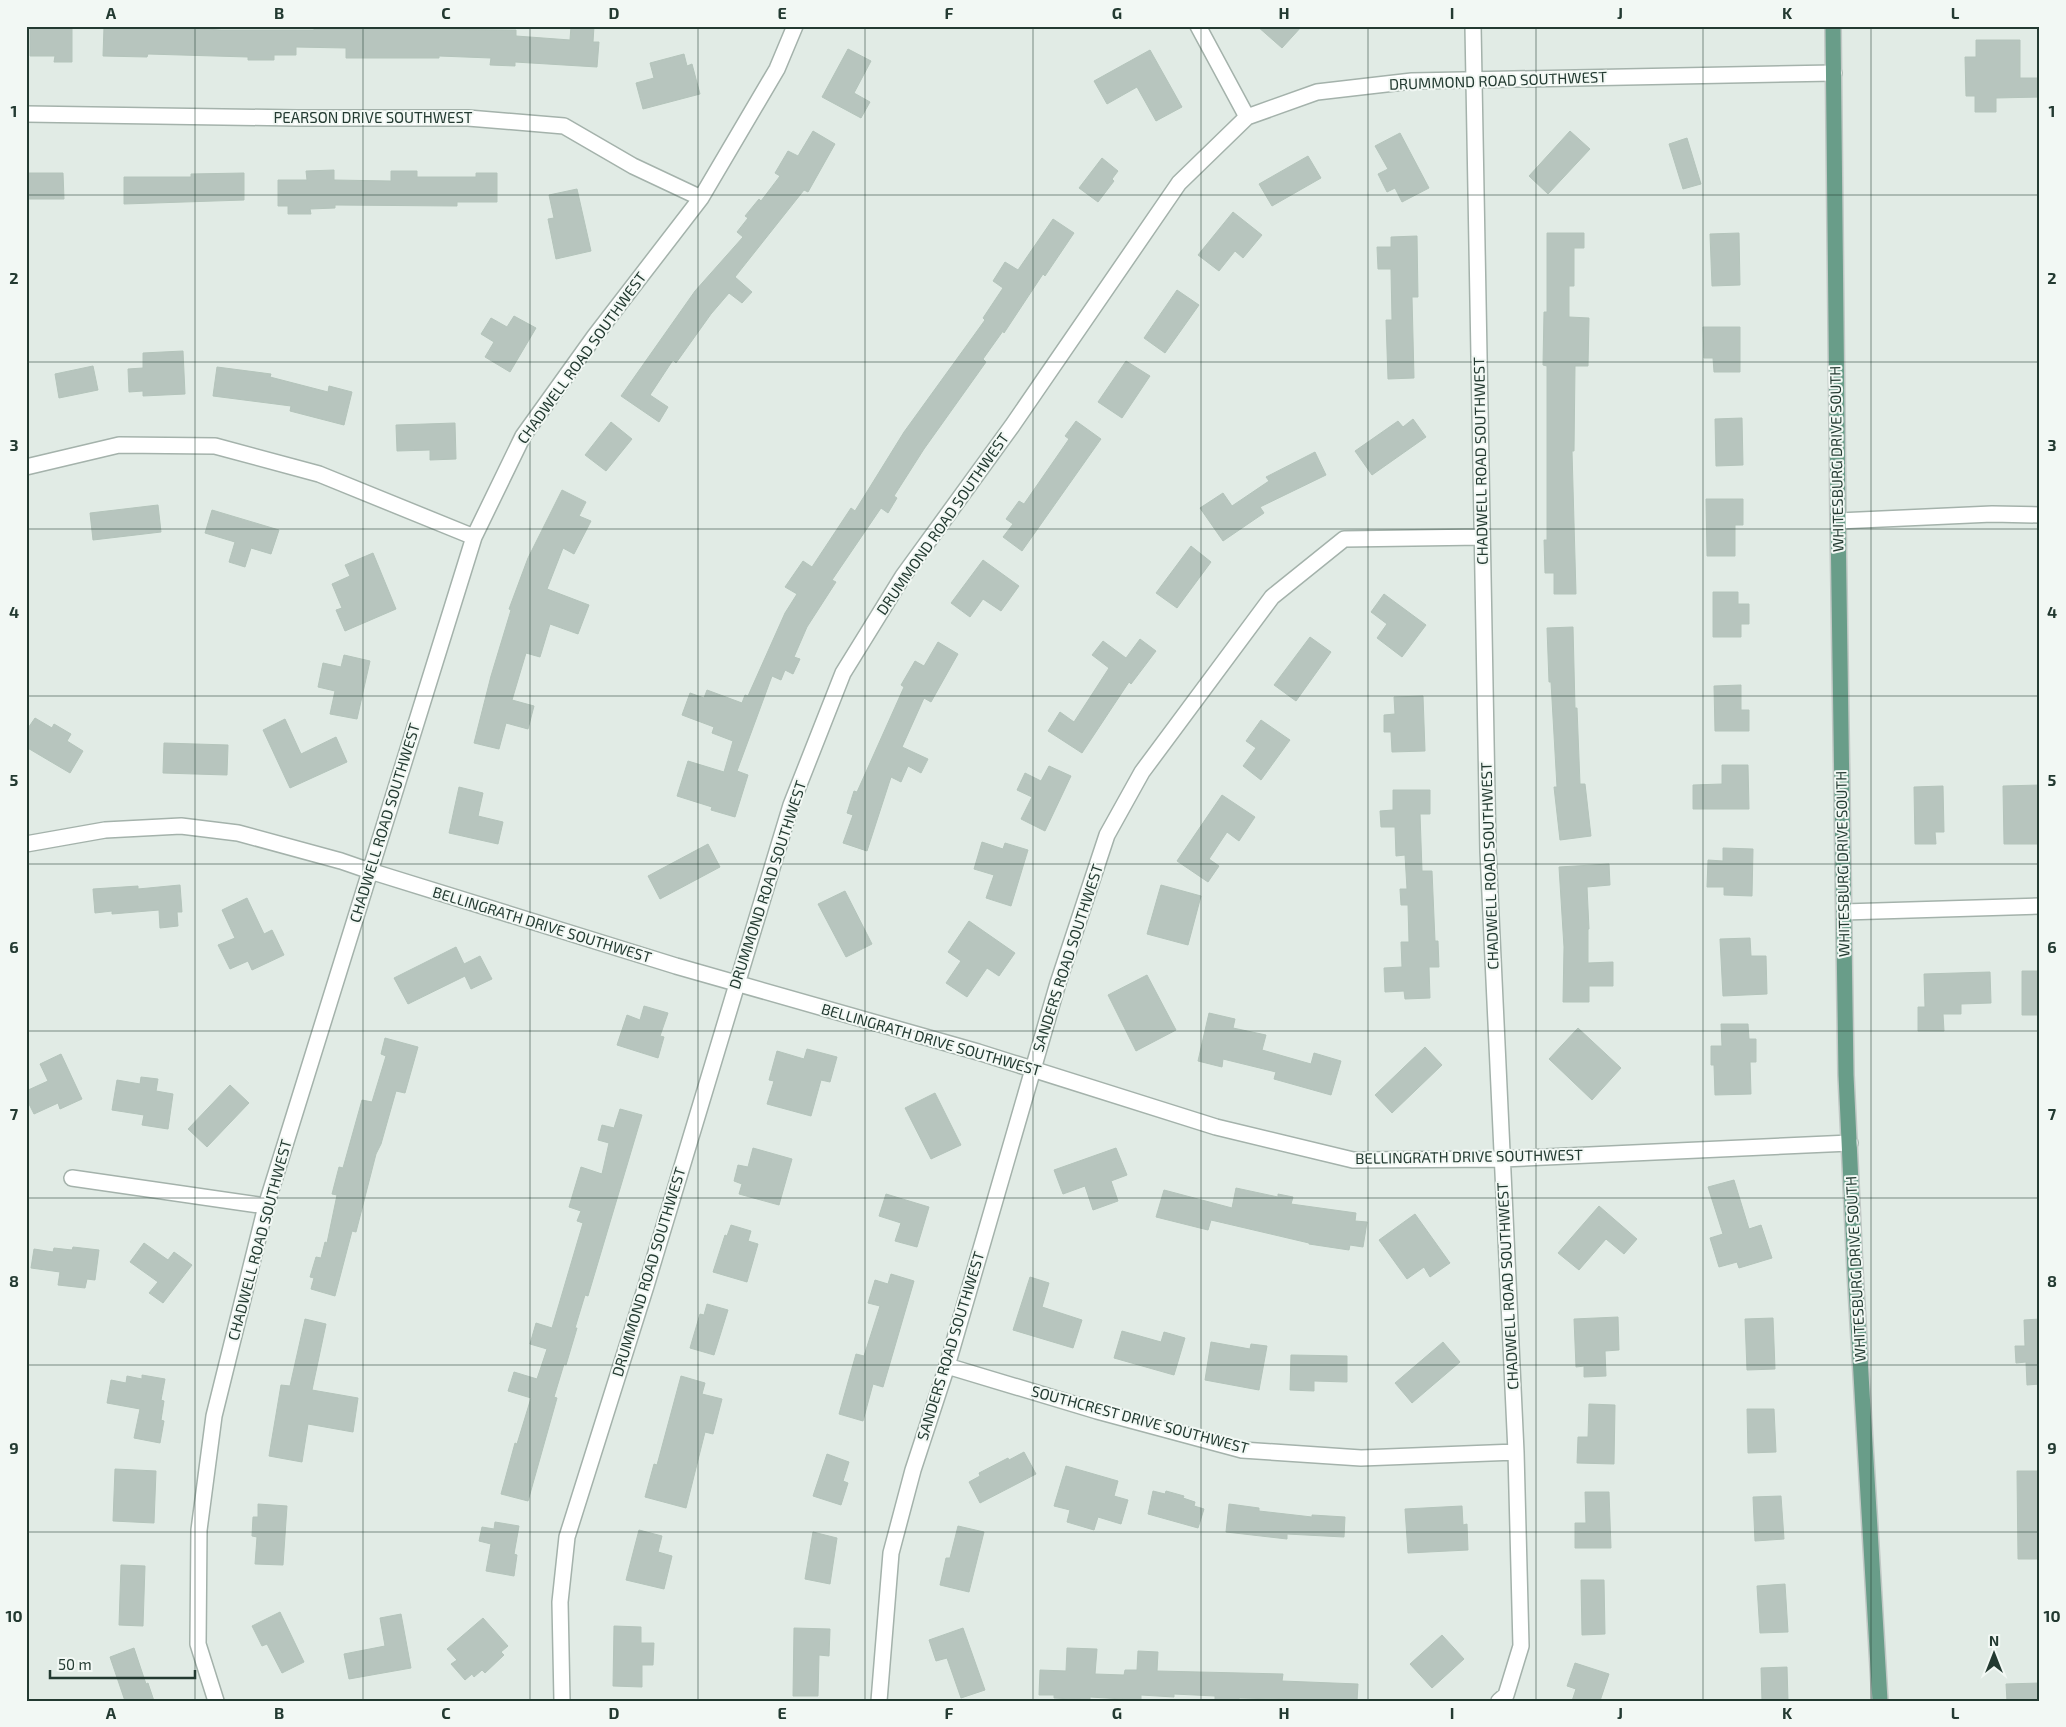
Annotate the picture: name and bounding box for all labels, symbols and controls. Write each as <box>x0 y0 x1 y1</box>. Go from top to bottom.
text: A <box>106 3 117 22</box>
text: B <box>274 3 284 22</box>
text: C <box>441 3 451 22</box>
text: D <box>609 3 620 22</box>
text: E <box>777 3 787 22</box>
text: F <box>945 3 954 22</box>
text: G <box>1112 3 1122 22</box>
text: H <box>1278 3 1290 22</box>
text: I <box>1450 3 1454 22</box>
text: J <box>1617 3 1623 22</box>
text: K <box>1782 3 1793 22</box>
text: L <box>1951 3 1960 22</box>
street label: DRUMMOND ROAD SOUTHWEST <box>1389 67 1608 93</box>
text: 1 <box>11 101 17 120</box>
text: 1 <box>2049 101 2055 120</box>
street label: PEARSON DRIVE SOUTHWEST <box>273 108 473 126</box>
text: 2 <box>9 268 19 287</box>
street label: CHADWELL ROAD SOUTHWEST <box>513 268 650 447</box>
text: 2 <box>2047 268 2057 287</box>
street label: CHADWELL ROAD SOUTHWEST <box>1469 357 1491 565</box>
street label: WHITESBURG DRIVE SOUTH <box>1825 366 1847 552</box>
street label: DRUMMOND ROAD SOUTHWEST <box>872 429 1012 618</box>
text: 3 <box>9 435 19 454</box>
text: 3 <box>2047 435 2057 454</box>
text: 4 <box>9 602 19 621</box>
text: 4 <box>2047 602 2057 621</box>
street label: CHADWELL ROAD SOUTHWEST <box>345 721 423 925</box>
street label: CHADWELL ROAD SOUTHWEST <box>1476 762 1502 970</box>
text: 5 <box>10 770 19 789</box>
text: 5 <box>2048 770 2057 789</box>
street label: WHITESBURG DRIVE SOUTH <box>1831 771 1853 957</box>
street label: DRUMMOND ROAD SOUTHWEST <box>725 778 809 991</box>
street label: SANDERS ROAD SOUTHWEST <box>1028 861 1106 1054</box>
street label: BELLINGRATH DRIVE SOUTHWEST <box>431 882 654 966</box>
text: 6 <box>9 937 19 956</box>
text: 6 <box>2047 937 2057 956</box>
street label: BELLINGRATH DRIVE SOUTHWEST <box>819 999 1044 1079</box>
text: 7 <box>10 1104 19 1123</box>
text: 7 <box>2048 1104 2057 1123</box>
street label: CHADWELL ROAD SOUTHWEST <box>223 1137 295 1342</box>
street label: BELLINGRATH DRIVE SOUTHWEST <box>1355 1145 1583 1167</box>
street label: DRUMMOND ROAD SOUTHWEST <box>608 1164 689 1379</box>
street label: WHITESBURG DRIVE SOUTH <box>1841 1176 1869 1363</box>
street label: CHADWELL ROAD SOUTHWEST <box>1493 1182 1521 1390</box>
street label: SANDERS ROAD SOUTHWEST <box>913 1249 987 1442</box>
text: 8 <box>9 1271 19 1290</box>
text: 8 <box>2047 1271 2057 1290</box>
street label: SOUTHCREST DRIVE SOUTHWEST <box>1030 1381 1251 1457</box>
text: 9 <box>9 1438 19 1457</box>
text: 9 <box>2047 1438 2057 1457</box>
text: 10 <box>5 1606 23 1625</box>
text: 10 <box>2043 1606 2061 1625</box>
north arrow <box>1968 1630 2018 1680</box>
text: N <box>1989 1632 1999 1649</box>
scale bar <box>50 1647 195 1679</box>
text: 50 m <box>58 1655 92 1673</box>
text: A <box>106 1703 117 1722</box>
text: B <box>274 1703 284 1722</box>
text: C <box>441 1703 451 1722</box>
text: D <box>609 1703 620 1722</box>
text: E <box>777 1703 787 1722</box>
text: F <box>945 1703 954 1722</box>
text: G <box>1112 1703 1122 1722</box>
text: H <box>1278 1703 1290 1722</box>
text: I <box>1450 1703 1454 1722</box>
text: J <box>1617 1703 1623 1722</box>
text: K <box>1782 1703 1793 1722</box>
text: L <box>1951 1703 1960 1722</box>

